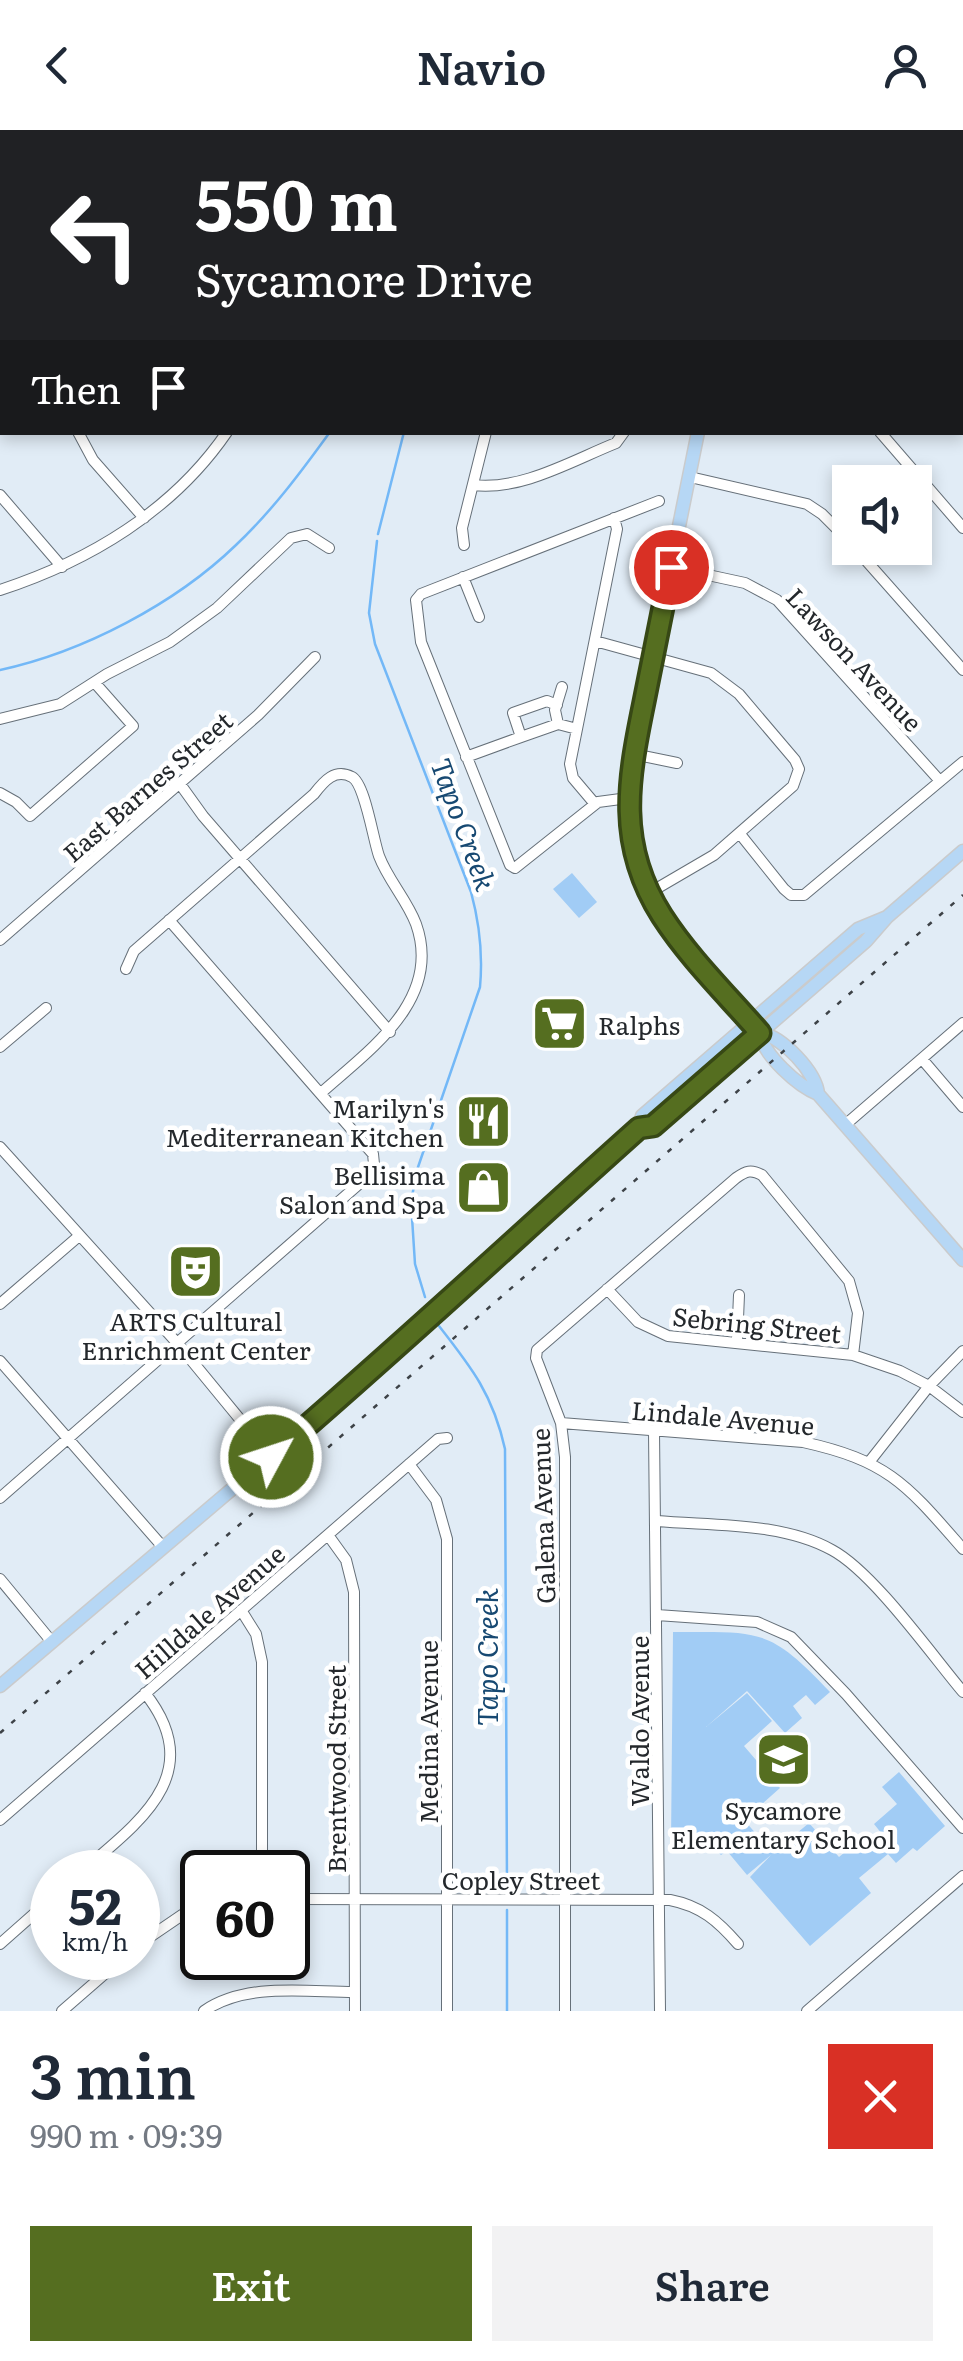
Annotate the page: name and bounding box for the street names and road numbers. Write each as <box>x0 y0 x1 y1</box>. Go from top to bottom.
street label: Lawson Avenue <box>778 579 932 739</box>
street label: East Barnes Street <box>54 702 240 870</box>
street label: Sebring Street <box>671 1297 843 1351</box>
street label: Lindale Avenue <box>630 1391 816 1443</box>
street label: Galena Avenue <box>520 1427 564 1605</box>
street label: Hilldale Avenue <box>126 1535 292 1687</box>
street label: Waldo Avenue <box>620 1635 657 1807</box>
street label: Medina Avenue <box>409 1640 446 1824</box>
street label: Brentwood Street <box>317 1665 354 1873</box>
street label: Copley Street <box>442 1861 600 1898</box>

